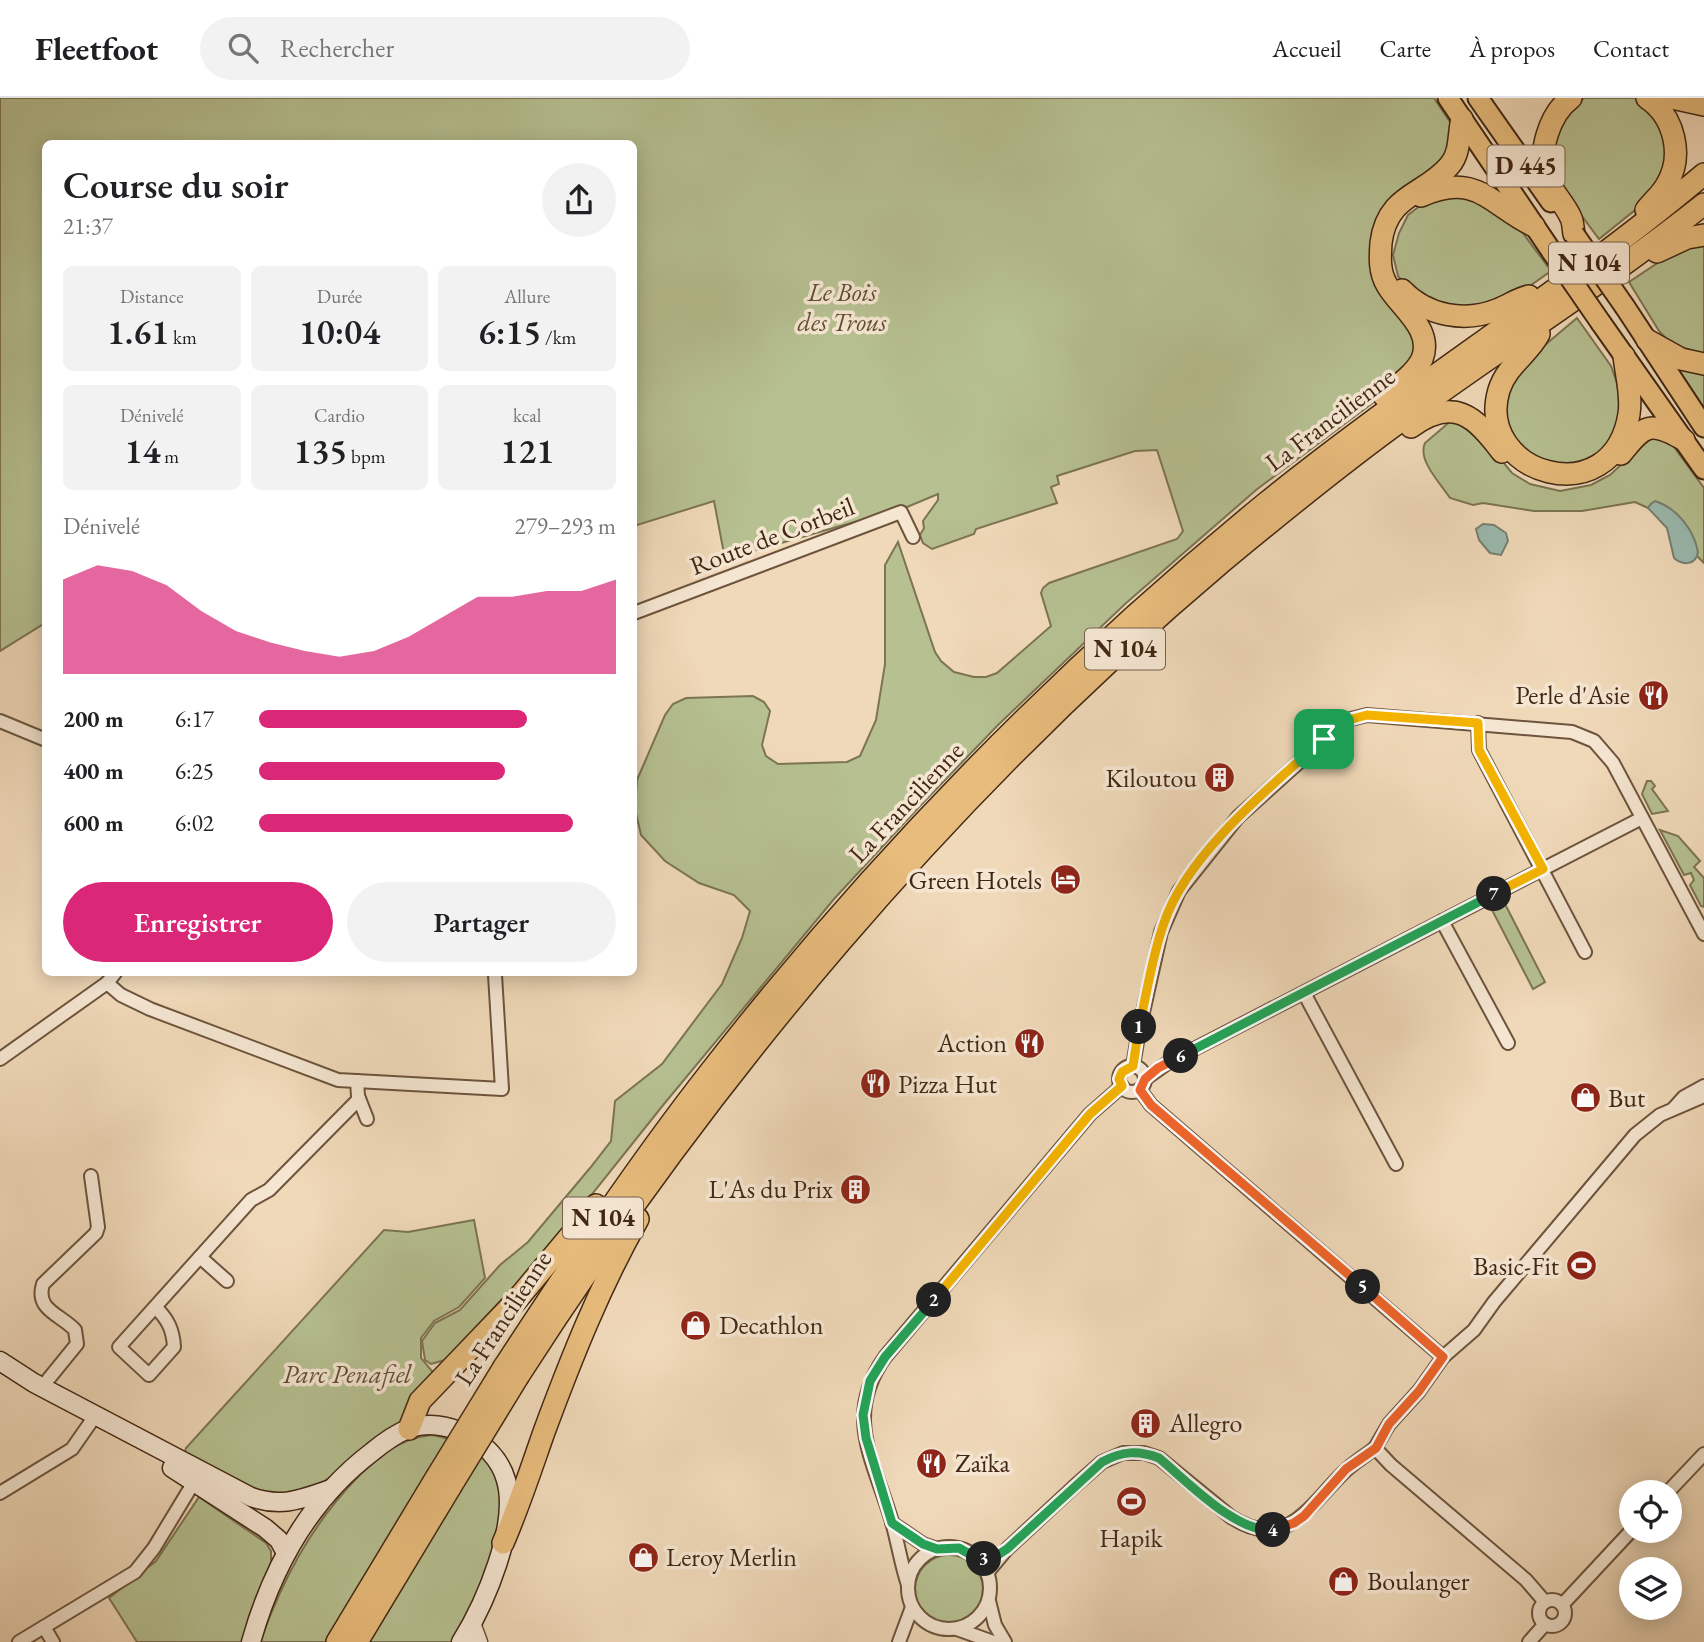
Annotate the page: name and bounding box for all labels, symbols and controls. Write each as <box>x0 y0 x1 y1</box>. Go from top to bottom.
search box <box>200 17 690 80</box>
text: Fleetfoot <box>35 27 158 70</box>
icon: search <box>224 29 262 67</box>
text: Rechercher <box>280 31 394 65</box>
text: Accueil <box>1272 33 1342 64</box>
text: Carte <box>1380 33 1431 64</box>
text: À propos <box>1469 33 1555 64</box>
text: Contact <box>1593 33 1669 64</box>
road number: D 445 <box>1488 145 1564 186</box>
text: Course du soir <box>63 160 289 209</box>
button: share <box>542 163 616 237</box>
text: 21:37 <box>63 211 113 241</box>
road number: N 104 <box>1549 243 1629 284</box>
park label: Le Bois des Trous <box>797 275 887 339</box>
text: Distance <box>120 284 184 309</box>
text: Durée <box>317 284 362 309</box>
text: Allure <box>504 284 550 309</box>
text: 1.61 <box>107 309 169 354</box>
text: 10:04 <box>299 309 380 354</box>
text: 6:15 <box>478 309 541 354</box>
text: km <box>169 325 197 350</box>
text: /km <box>541 325 576 350</box>
street label: La Francilienne <box>1258 359 1402 479</box>
text: Dénivelé <box>120 403 184 428</box>
text: Cardio <box>314 403 365 428</box>
text: kcal <box>513 403 541 428</box>
text: 14 <box>125 428 160 473</box>
text: 135 <box>293 428 347 473</box>
text: 121 <box>500 428 554 473</box>
text: m <box>160 444 179 469</box>
text: bpm <box>347 444 386 469</box>
street label: Route de Corbeil <box>685 489 859 583</box>
text: Dénivelé <box>63 511 140 541</box>
text: 279–293 m <box>515 511 616 541</box>
road number: N 104 <box>1085 628 1165 670</box>
place label: Perle d'Asie <box>1515 678 1630 712</box>
restaurant icon: Perle d'Asie <box>1636 678 1670 712</box>
text: 200 m <box>63 704 124 734</box>
text: 6:17 <box>175 704 214 734</box>
pin <box>1294 709 1354 769</box>
icon: arrive <box>1305 720 1343 758</box>
street label: La Francilienne <box>841 734 971 870</box>
text: 400 m <box>63 756 124 786</box>
text: 6:25 <box>175 756 214 786</box>
place label: Kiloutou <box>1105 761 1197 795</box>
building icon: Kiloutou <box>1203 761 1237 795</box>
text: 600 m <box>63 808 124 838</box>
text: 6:02 <box>175 808 214 838</box>
place label: Green Hotels <box>909 863 1042 897</box>
hotel icon: Green Hotels <box>1048 863 1082 897</box>
pin: 7 <box>1476 876 1512 912</box>
text: 7 <box>1488 881 1499 906</box>
button: Enregistrer <box>63 882 333 962</box>
button: Partager <box>347 882 616 962</box>
pin: 1 <box>1122 1010 1156 1044</box>
text: 1 <box>1133 1014 1144 1039</box>
place label: Action <box>936 1026 1007 1060</box>
restaurant icon: Action <box>1013 1026 1047 1060</box>
pin: 6 <box>1164 1038 1198 1074</box>
text: 6 <box>1175 1043 1186 1068</box>
restaurant icon: Pizza Hut <box>858 1067 892 1101</box>
place label: Pizza Hut <box>898 1067 997 1101</box>
shop icon: But <box>1568 1081 1602 1115</box>
place label: But <box>1608 1081 1645 1115</box>
place label: L'As du Prix <box>708 1172 834 1206</box>
building icon: L'As du Prix <box>839 1172 873 1206</box>
road number: N 104 <box>563 1198 643 1238</box>
street label: La Francilienne <box>447 1244 559 1392</box>
place label: Basic-Fit <box>1473 1249 1559 1283</box>
sports icon: Basic-Fit <box>1565 1249 1599 1283</box>
pin: 5 <box>1346 1270 1380 1304</box>
text: 5 <box>1357 1274 1368 1299</box>
pin: 2 <box>916 1282 951 1318</box>
text: 2 <box>928 1287 939 1312</box>
shop icon: Decathlon <box>679 1308 713 1342</box>
place label: Decathlon <box>719 1308 824 1342</box>
park label: Parc Penafiel <box>283 1357 412 1391</box>
building icon: Allegro <box>1129 1406 1163 1440</box>
place label: Allegro <box>1168 1406 1242 1440</box>
restaurant icon: Zaïka <box>915 1446 949 1480</box>
place label: Zaïka <box>955 1446 1011 1480</box>
map controls <box>1619 1480 1682 1620</box>
button: locate <box>1619 1480 1682 1543</box>
sports icon: Hapik <box>1114 1485 1148 1519</box>
pin: 4 <box>1256 1512 1290 1548</box>
text: 4 <box>1267 1517 1278 1542</box>
place label: Hapik <box>1099 1521 1164 1555</box>
shop icon: Leroy Merlin <box>626 1540 660 1574</box>
place label: Leroy Merlin <box>666 1540 797 1574</box>
pin: 3 <box>967 1542 1002 1576</box>
text: 3 <box>978 1546 989 1571</box>
button: layers <box>1619 1557 1682 1620</box>
shop icon: Boulanger <box>1327 1564 1361 1598</box>
place label: Boulanger <box>1367 1564 1470 1598</box>

